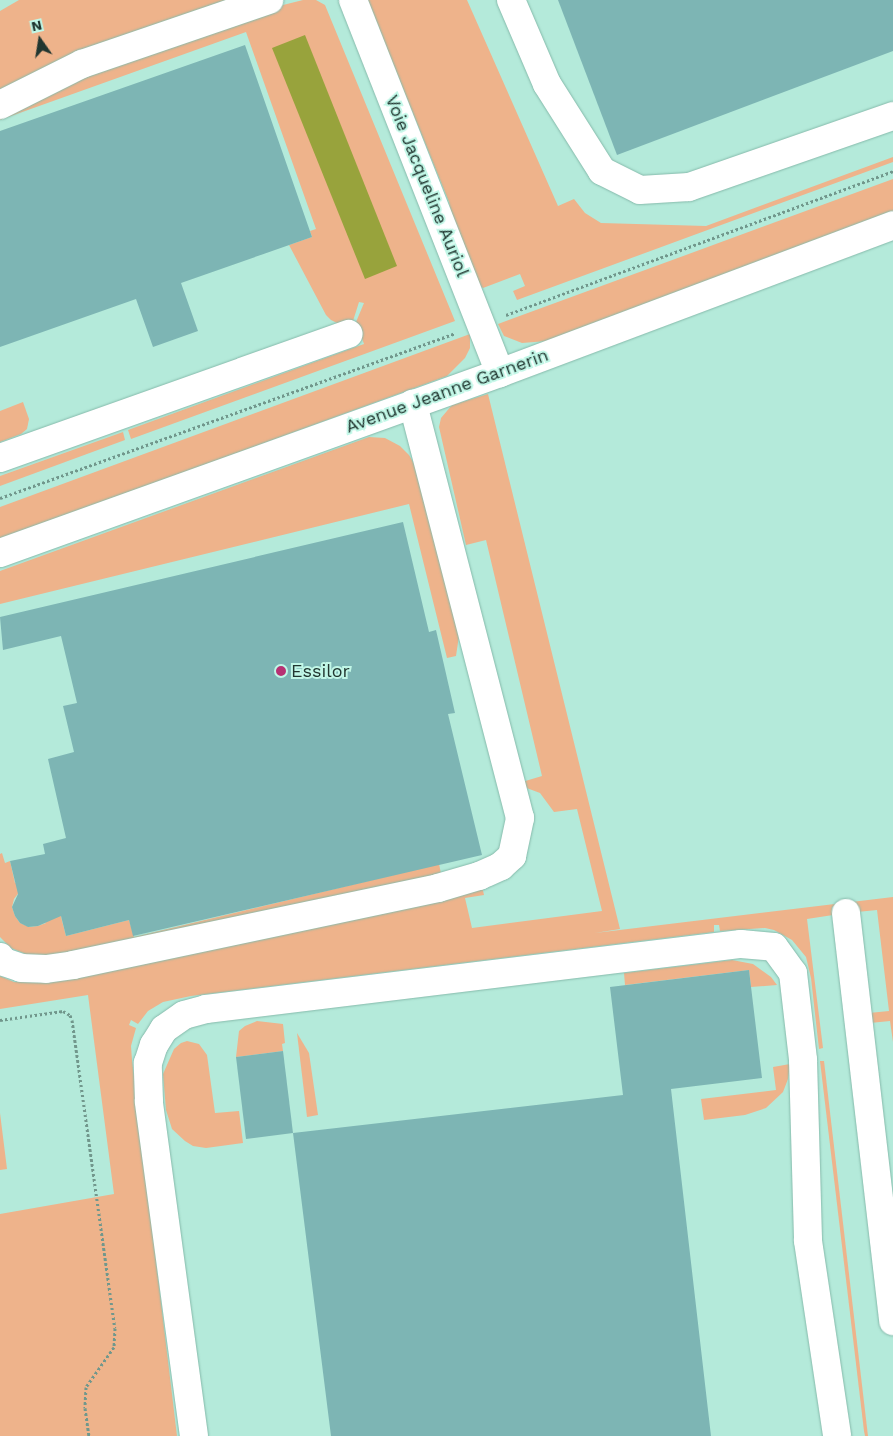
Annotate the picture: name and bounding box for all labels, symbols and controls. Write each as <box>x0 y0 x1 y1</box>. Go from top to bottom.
north arrow <box>15 15 65 65</box>
text: N <box>30 16 43 34</box>
street label: Voie Jacqueline Auriol <box>380 92 474 280</box>
street label: Avenue Jeanne Garnerin <box>342 344 552 438</box>
place label: Essilor <box>291 660 350 682</box>
marker: Essilor <box>275 665 287 677</box>

